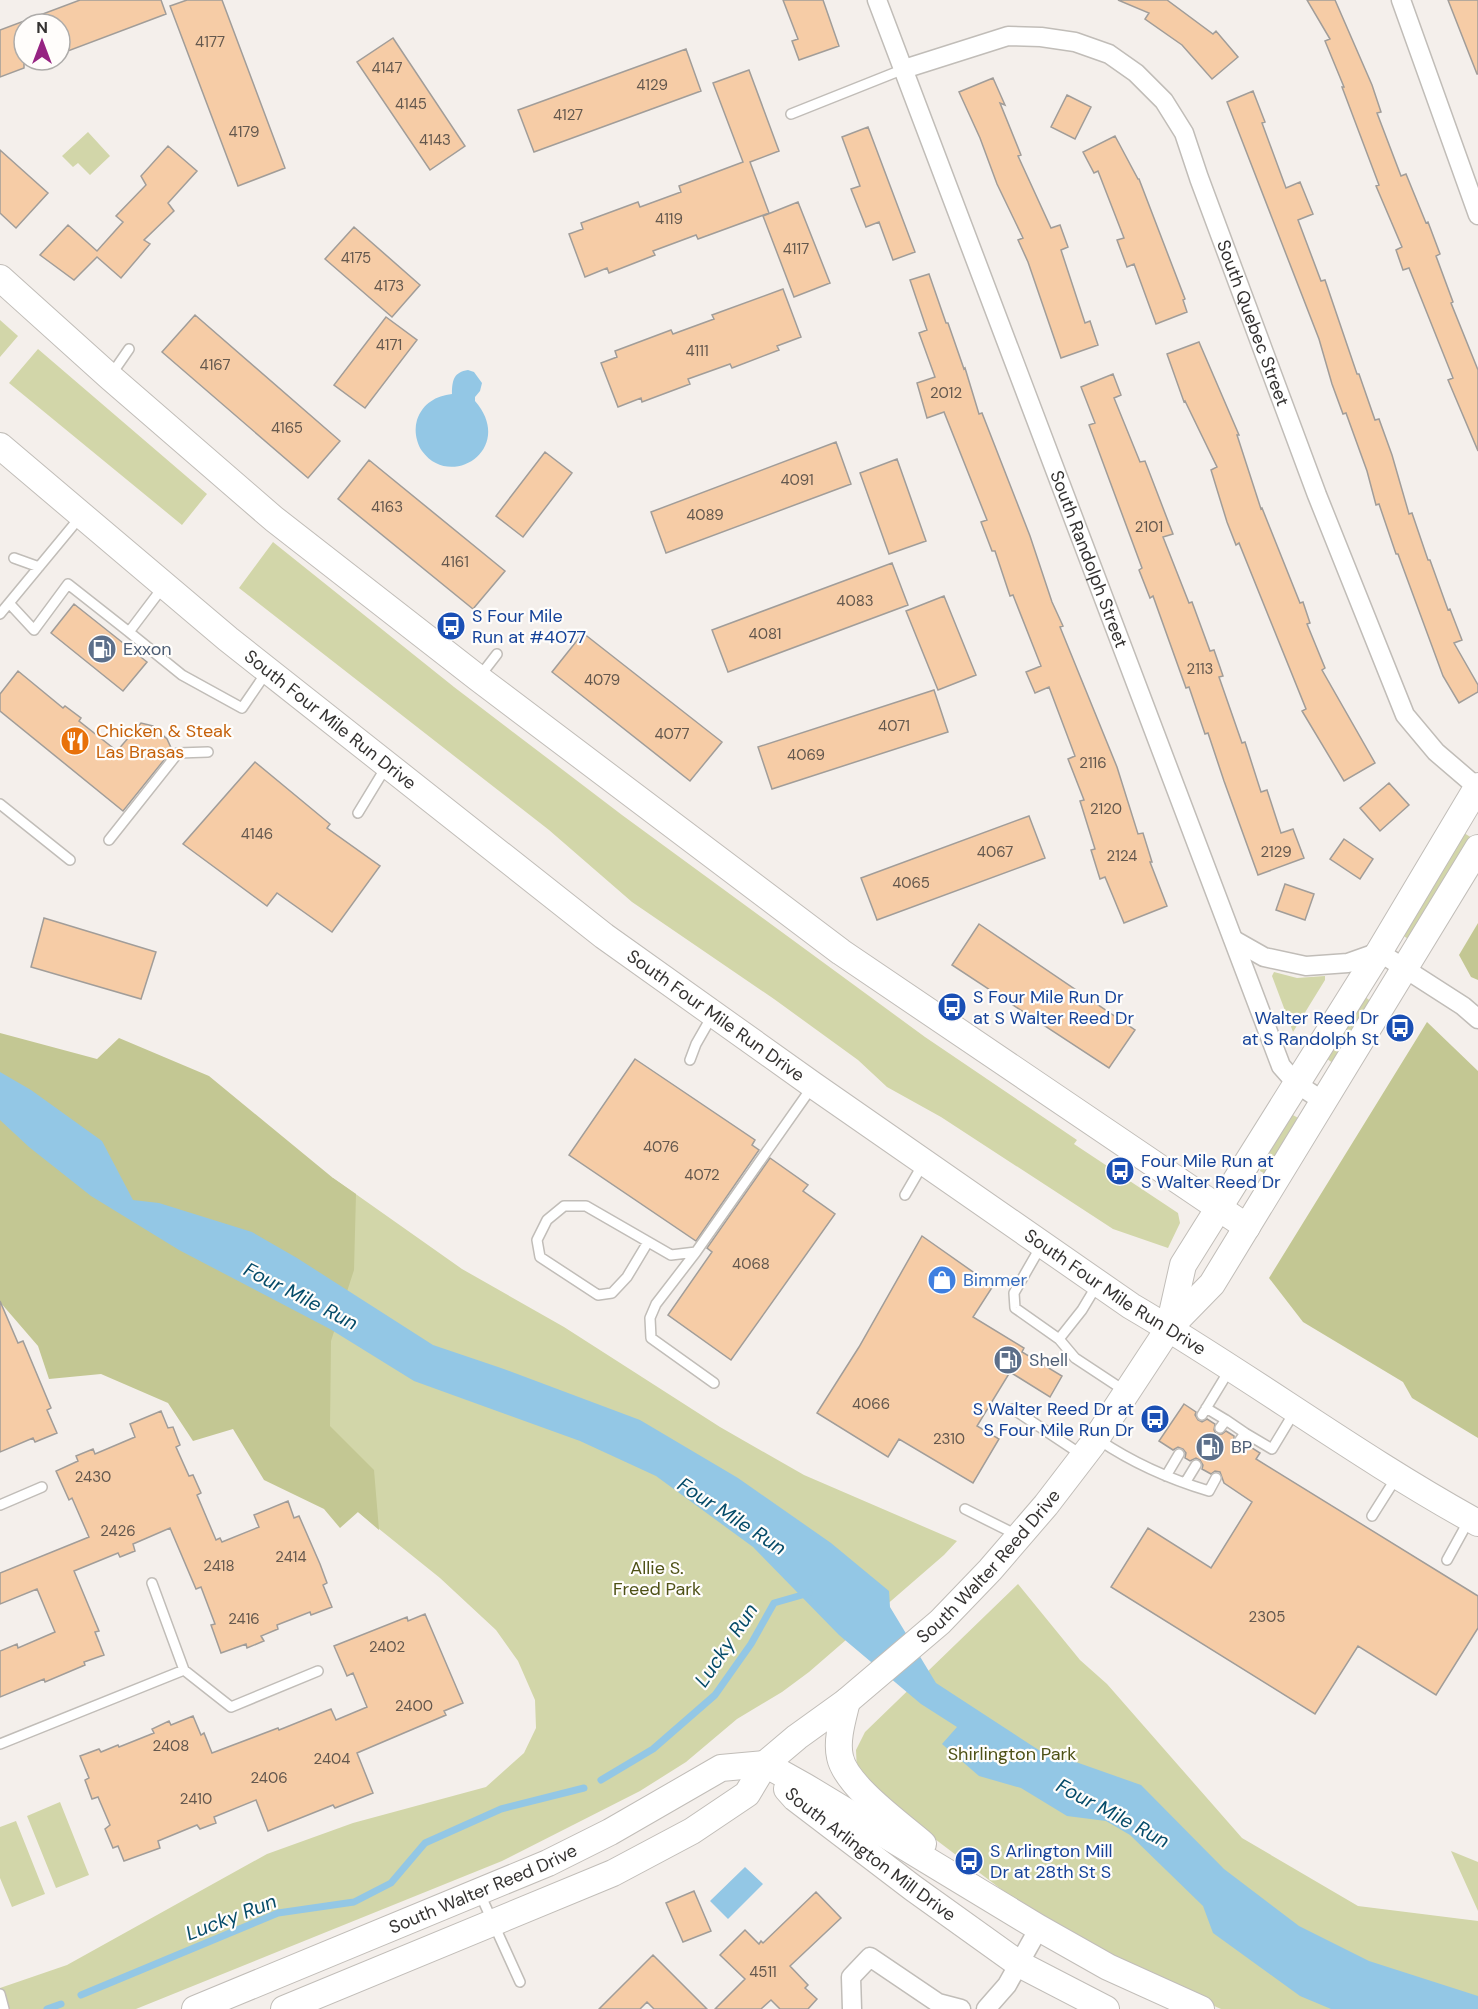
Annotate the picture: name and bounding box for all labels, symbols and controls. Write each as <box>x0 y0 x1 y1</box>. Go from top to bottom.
north arrow <box>12 12 72 72</box>
text: N <box>36 17 48 38</box>
house number: 4177 <box>195 32 225 52</box>
house number: 4147 <box>372 58 402 78</box>
house number: 4129 <box>636 75 668 95</box>
house number: 4145 <box>395 94 427 114</box>
house number: 4127 <box>553 105 583 125</box>
house number: 4179 <box>229 122 259 142</box>
house number: 4143 <box>419 130 451 150</box>
house number: 4119 <box>655 209 683 229</box>
street label: South Quebec Street <box>1211 236 1295 410</box>
house number: 4117 <box>783 239 809 259</box>
house number: 4175 <box>341 248 371 268</box>
house number: 4173 <box>374 276 404 296</box>
house number: 4171 <box>376 335 402 355</box>
house number: 4111 <box>685 341 709 361</box>
house number: 4167 <box>200 355 230 375</box>
house number: 2012 <box>930 383 962 403</box>
house number: 4165 <box>271 418 303 438</box>
street label: South Randolph Street <box>1044 467 1133 651</box>
house number: 4091 <box>780 470 814 490</box>
house number: 4163 <box>371 497 403 517</box>
house number: 4089 <box>686 505 724 525</box>
house number: 2101 <box>1135 517 1163 537</box>
house number: 4161 <box>441 552 469 572</box>
house number: 4083 <box>836 591 874 611</box>
place label: S Four Mile Run at #4077 <box>472 604 586 649</box>
bus stop icon: S Four Mile Run at #4077 <box>435 610 467 642</box>
house number: 4081 <box>749 624 781 644</box>
fuel station icon: Exxon <box>86 633 118 665</box>
place label: Exxon <box>123 637 172 661</box>
street label: South Four Mile Run Drive <box>239 644 421 795</box>
house number: 2113 <box>1187 659 1213 679</box>
house number: 4079 <box>584 670 620 690</box>
house number: 4071 <box>878 716 910 736</box>
place label: Chicken & Steak Las Brasas <box>96 719 232 764</box>
house number: 4077 <box>654 724 690 744</box>
restaurant icon: Chicken & Steak Las Brasas <box>59 725 91 757</box>
house number: 4069 <box>787 745 825 765</box>
house number: 2116 <box>1079 753 1107 773</box>
house number: 2120 <box>1090 799 1122 819</box>
house number: 4146 <box>241 824 273 844</box>
house number: 4067 <box>977 842 1013 862</box>
house number: 2129 <box>1260 842 1292 862</box>
house number: 2124 <box>1107 846 1137 866</box>
house number: 4065 <box>892 873 930 893</box>
street label: South Four Mile Run Drive <box>622 944 809 1087</box>
place label: S Four Mile Run Dr at S Walter Reed Dr <box>973 985 1134 1030</box>
bus stop icon: S Four Mile Run Dr at S Walter Reed Dr <box>936 991 968 1023</box>
place label: Walter Reed Dr at S Randolph St <box>1242 1006 1379 1051</box>
bus stop icon: Walter Reed Dr at S Randolph St <box>1384 1012 1416 1044</box>
house number: 4076 <box>643 1137 679 1157</box>
place label: Four Mile Run at S Walter Reed Dr <box>1141 1149 1281 1194</box>
bus stop icon: Four Mile Run at S Walter Reed Dr <box>1104 1155 1136 1187</box>
house number: 4072 <box>684 1165 720 1185</box>
street label: South Four Mile Run Drive <box>1020 1224 1210 1361</box>
house number: 4068 <box>732 1254 770 1274</box>
water label: Four Mile Run <box>240 1256 362 1336</box>
shop icon: Bimmer <box>926 1264 958 1296</box>
place label: Bimmer <box>963 1268 1027 1292</box>
fuel station icon: Shell <box>992 1344 1024 1376</box>
place label: Shell <box>1029 1348 1068 1372</box>
house number: 4066 <box>852 1394 890 1414</box>
place label: S Walter Reed Dr at S Four Mile Run Dr <box>973 1397 1134 1442</box>
bus stop icon: S Walter Reed Dr at S Four Mile Run Dr <box>1139 1403 1171 1435</box>
house number: 2310 <box>933 1429 965 1449</box>
fuel station icon: BP <box>1194 1431 1226 1463</box>
place label: BP <box>1231 1435 1252 1459</box>
house number: 2430 <box>75 1467 111 1487</box>
water label: Four Mile Run <box>673 1471 791 1561</box>
street label: South Walter Reed Drive <box>911 1484 1066 1649</box>
house number: 2426 <box>100 1521 136 1541</box>
house number: 2414 <box>275 1547 307 1567</box>
house number: 2418 <box>203 1556 235 1576</box>
park label: Allie S. Freed Park <box>613 1556 701 1601</box>
water label: Lucky Run <box>689 1598 763 1692</box>
house number: 2305 <box>1249 1607 1285 1627</box>
house number: 2416 <box>228 1609 260 1629</box>
house number: 2402 <box>369 1637 405 1657</box>
house number: 2400 <box>395 1696 433 1716</box>
house number: 2408 <box>153 1736 189 1756</box>
park label: Shirlington Park <box>948 1742 1076 1766</box>
house number: 2404 <box>314 1749 350 1769</box>
house number: 2406 <box>250 1768 288 1788</box>
water label: Four Mile Run <box>1052 1772 1174 1854</box>
street label: South Arlington Mill Drive <box>779 1782 961 1927</box>
house number: 2410 <box>180 1789 212 1809</box>
street label: South Walter Reed Drive <box>385 1838 581 1939</box>
place label: S Arlington Mill Dr at 28th St S <box>990 1839 1113 1884</box>
bus stop icon: S Arlington Mill Dr at 28th St S <box>953 1845 985 1877</box>
water label: Lucky Run <box>182 1888 280 1946</box>
house number: 4511 <box>749 1962 777 1982</box>

